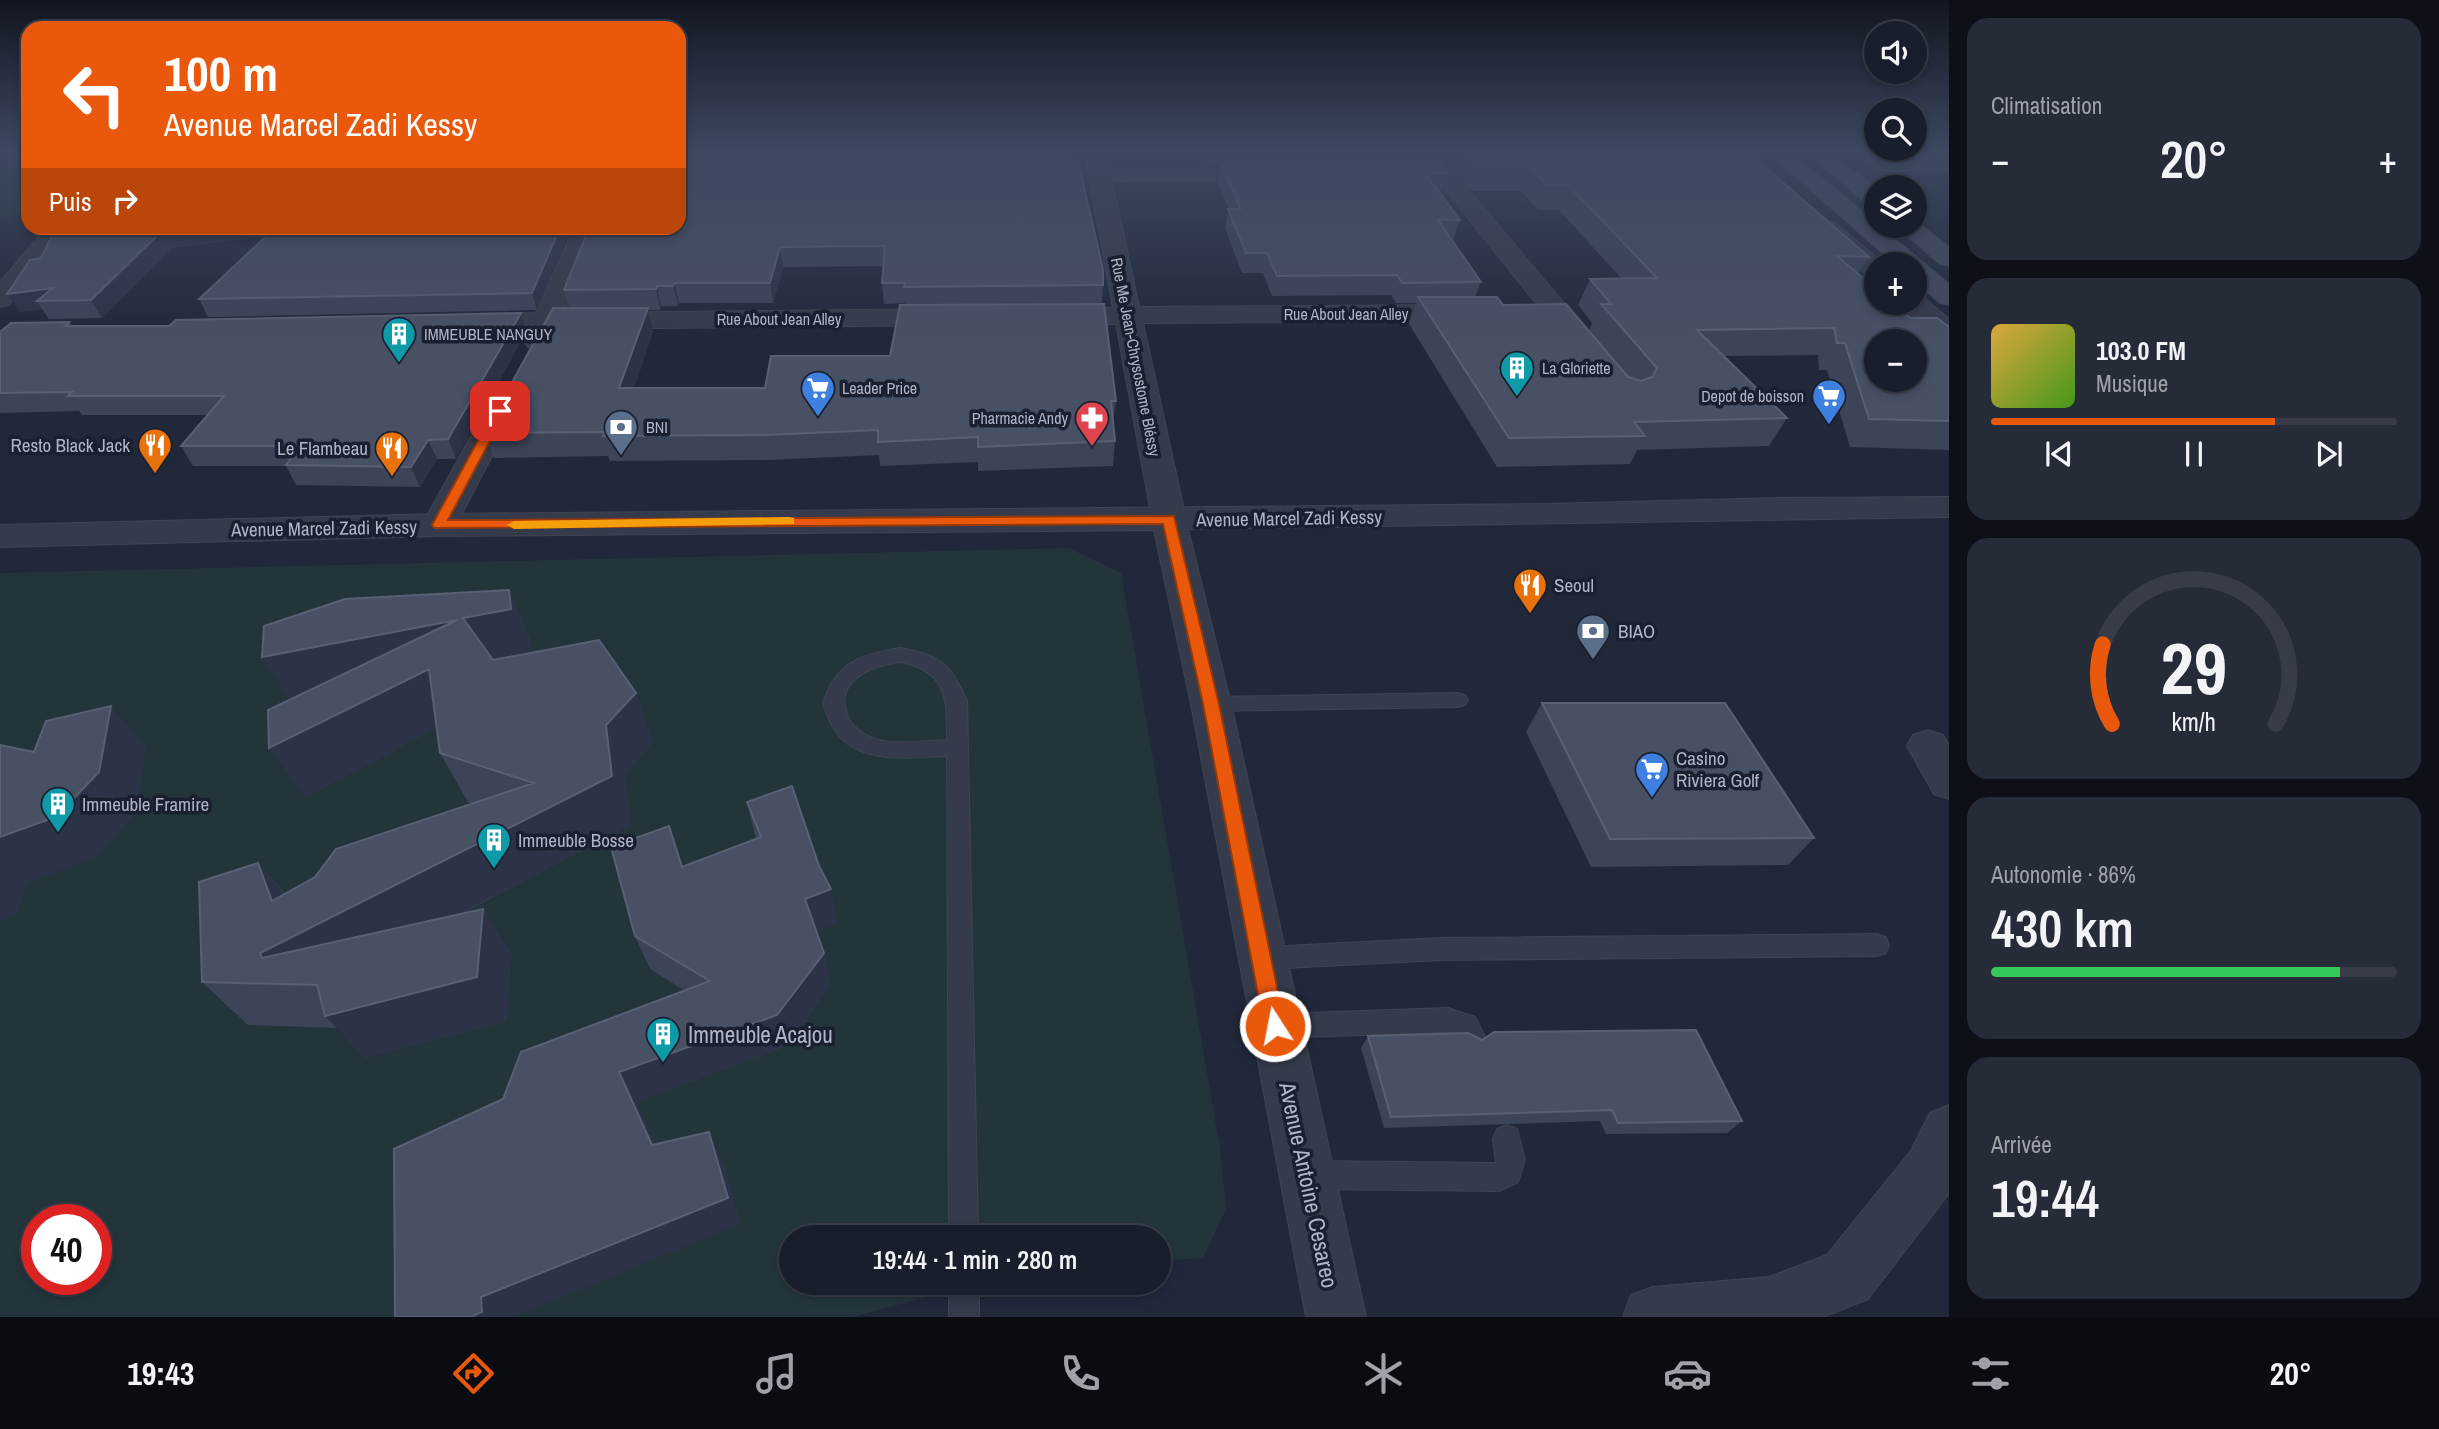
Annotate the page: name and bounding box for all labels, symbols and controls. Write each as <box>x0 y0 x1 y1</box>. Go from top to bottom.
map controls <box>1864 21 1927 392</box>
button: sound <box>1864 21 1927 84</box>
text: 100 m <box>164 40 278 106</box>
icon: left <box>49 49 140 140</box>
text: Climatisation <box>1991 90 2102 121</box>
button: search <box>1864 98 1927 161</box>
text: Avenue Marcel Zadi Kessy <box>164 103 477 146</box>
text: 20° <box>2160 124 2228 194</box>
text: − <box>1991 134 2009 185</box>
text: + <box>2379 134 2397 185</box>
button: layers <box>1864 175 1927 238</box>
icon: right <box>106 182 144 220</box>
text: Puis <box>49 184 92 219</box>
button: + <box>1864 252 1927 315</box>
street label: Rue Me Jean-Chrysostome Bléssy <box>1106 256 1166 459</box>
street label: Rue About Jean Alley <box>1284 303 1409 325</box>
street label: Rue About Jean Alley <box>717 308 842 330</box>
building icon: IMMEUBLE NANGUY <box>380 315 418 364</box>
place label: IMMEUBLE NANGUY <box>424 323 553 345</box>
button: − <box>1864 329 1927 392</box>
text: 103.0 FM <box>2096 333 2186 368</box>
building icon: La Gloriette <box>1498 349 1536 398</box>
place label: La Gloriette <box>1542 357 1611 379</box>
text: Musique <box>2096 368 2168 399</box>
supermarket icon: Leader Price <box>799 369 837 418</box>
place label: Leader Price <box>842 377 917 399</box>
supermarket icon: Depot de boisson <box>1810 377 1848 426</box>
pin <box>470 381 530 441</box>
place label: Depot de boisson <box>1701 385 1804 407</box>
icon: arrive <box>481 392 519 430</box>
pharmacy icon: Pharmacie Andy <box>1073 399 1111 448</box>
place label: Pharmacie Andy <box>972 407 1068 429</box>
bank icon: BNI <box>602 408 640 457</box>
place label: BNI <box>646 416 668 438</box>
restaurant icon: Resto Black Jack <box>136 426 174 475</box>
restaurant icon: Le Flambeau <box>373 429 411 478</box>
place label: Resto Black Jack <box>11 432 130 458</box>
place label: Le Flambeau <box>277 435 368 461</box>
icon: previous <box>2040 435 2078 473</box>
icon: pause <box>2175 435 2213 473</box>
icon: next <box>2310 435 2348 473</box>
street label: Avenue Marcel Zadi Kessy <box>1195 503 1382 533</box>
street label: Avenue Marcel Zadi Kessy <box>230 513 417 543</box>
restaurant icon: Seoul <box>1511 566 1549 615</box>
place label: Seoul <box>1554 572 1594 598</box>
bank icon: BIAO <box>1574 612 1612 661</box>
place label: BIAO <box>1618 618 1655 644</box>
text: 29 <box>2161 620 2227 718</box>
text: km/h <box>2172 705 2216 739</box>
place label: Casino Riviera Golf <box>1676 745 1760 793</box>
supermarket icon: Casino Riviera Golf <box>1633 750 1671 799</box>
building icon: Immeuble Framire <box>39 785 77 834</box>
place label: Immeuble Framire <box>82 791 209 817</box>
building icon: Immeuble Bosse <box>475 821 513 870</box>
place label: Immeuble Bosse <box>518 827 634 853</box>
text: Autonomie · 86% <box>1991 859 2136 890</box>
text: 430 km <box>1991 893 2134 963</box>
position arrow <box>1238 989 1312 1063</box>
building icon: Immeuble Acajou <box>644 1015 682 1064</box>
place label: Immeuble Acajou <box>688 1019 833 1050</box>
street label: Avenue Antoine Cesareo <box>1272 1078 1346 1291</box>
text: Arrivée <box>1991 1129 2052 1160</box>
text: 19:44 <box>1991 1163 2099 1233</box>
speed limit sign: 40 <box>21 1204 112 1295</box>
text: 19:44 · 1 min · 280 m <box>873 1242 1077 1277</box>
icon: directions <box>449 1349 498 1398</box>
icon: music <box>752 1349 801 1398</box>
icon: phone <box>1056 1349 1105 1398</box>
icon: climate <box>1359 1349 1408 1398</box>
icon: car <box>1663 1349 1712 1398</box>
icon: filters <box>1966 1349 2015 1398</box>
text: 19:43 <box>127 1352 194 1395</box>
text: 20° <box>2270 1352 2312 1395</box>

